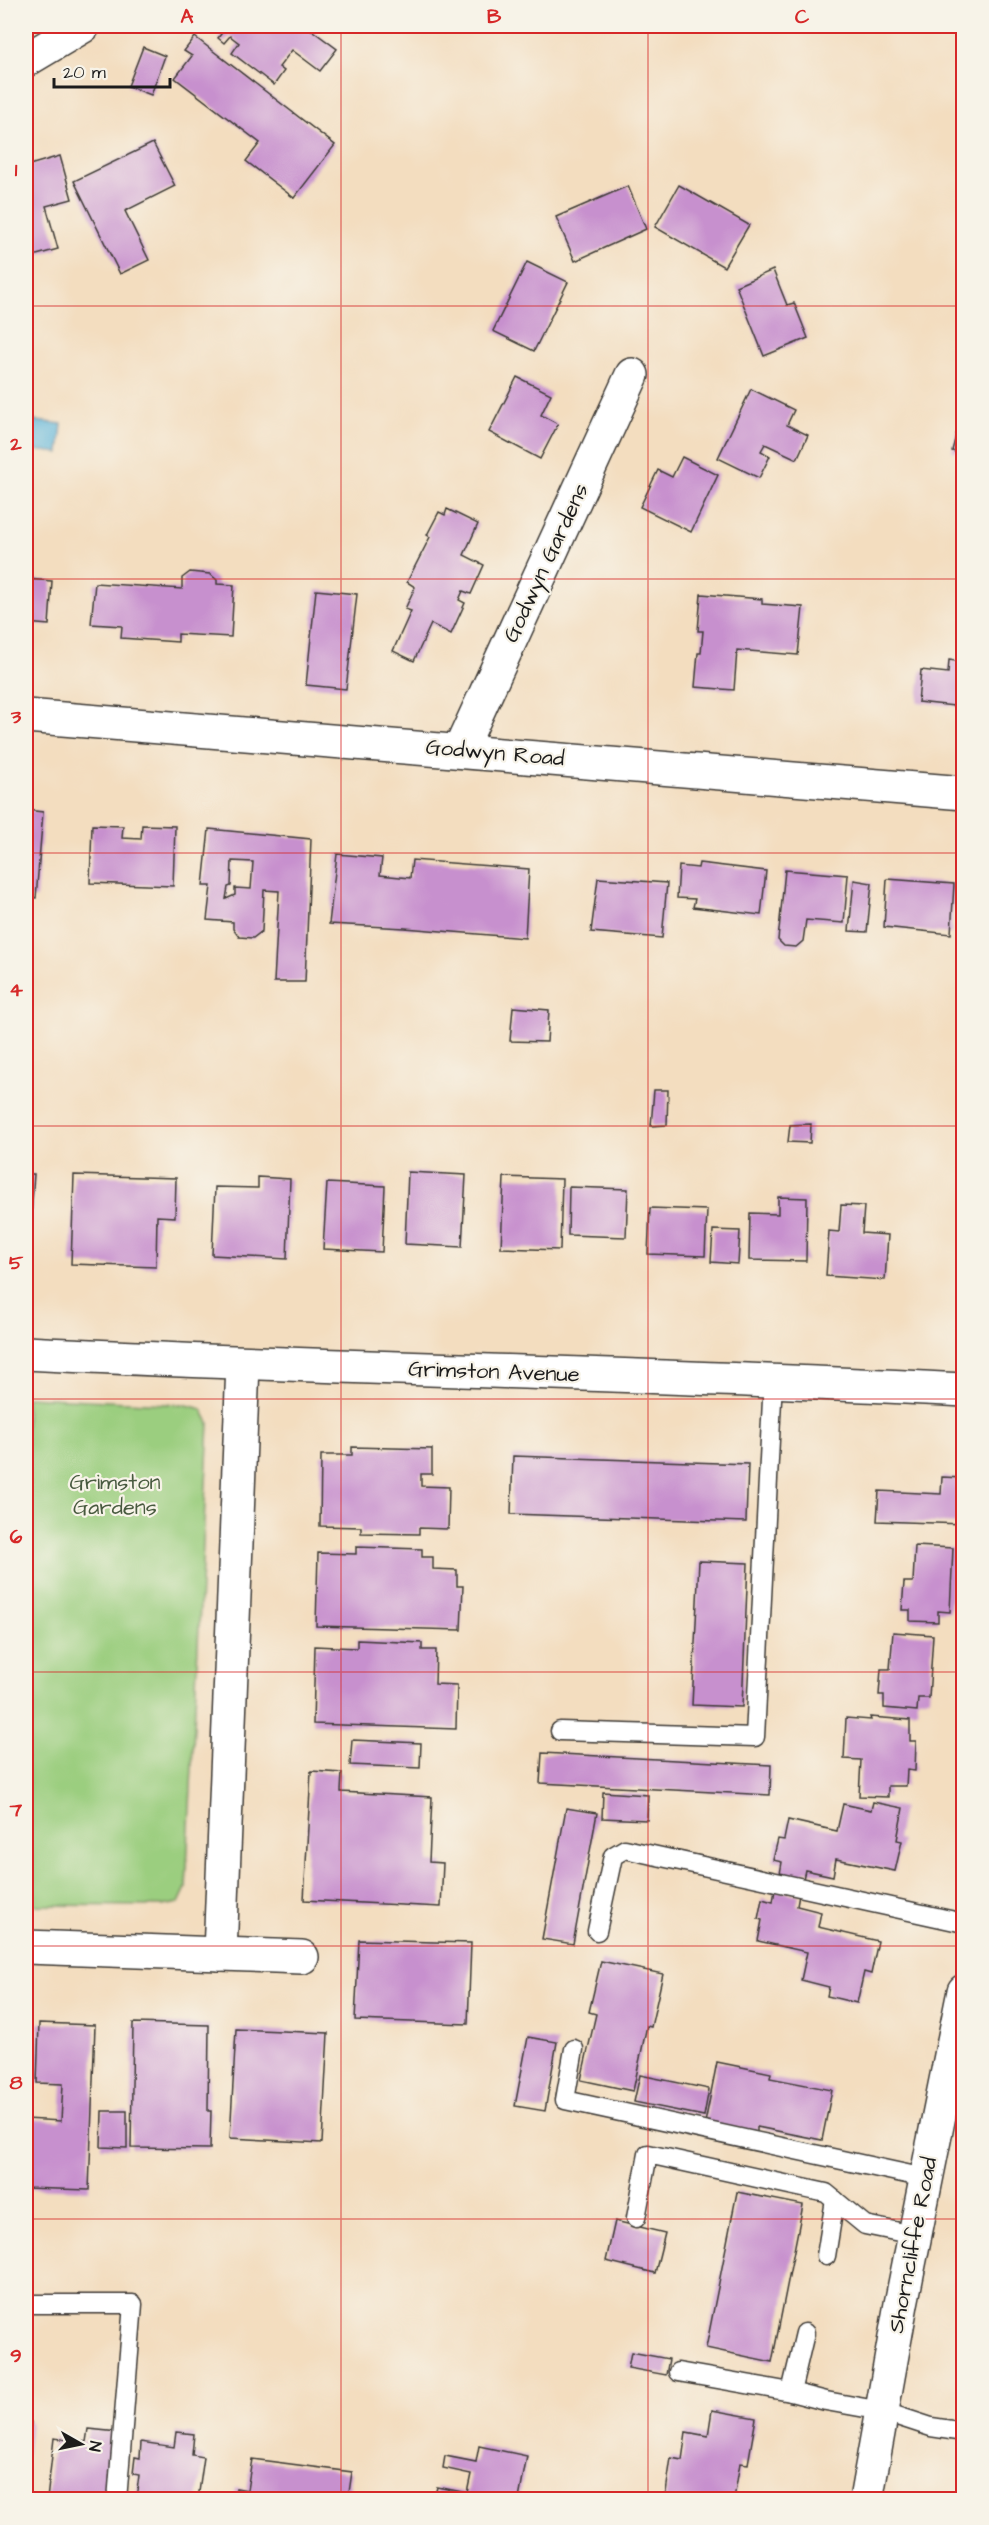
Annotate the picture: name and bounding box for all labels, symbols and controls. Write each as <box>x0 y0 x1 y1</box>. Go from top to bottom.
text: A <box>181 3 194 31</box>
text: B <box>487 3 502 31</box>
text: C <box>795 3 810 31</box>
scale bar <box>54 51 170 89</box>
text: 20 m <box>63 60 106 85</box>
text: 1 <box>15 156 18 184</box>
text: 2 <box>9 430 22 458</box>
street label: Godwyn Gardens <box>496 478 597 648</box>
text: 3 <box>10 703 22 731</box>
street label: Godwyn Road <box>424 731 566 775</box>
text: 4 <box>9 976 23 1004</box>
text: 5 <box>9 1249 24 1277</box>
street label: Grimston Avenue <box>408 1354 580 1390</box>
park label: Grimston Gardens <box>69 1467 161 1523</box>
text: 6 <box>10 1523 23 1551</box>
text: 7 <box>9 1796 23 1824</box>
text: 8 <box>10 2069 23 2097</box>
street label: Shorncliffe Road <box>881 2154 945 2336</box>
text: 9 <box>10 2342 22 2370</box>
north arrow <box>51 2414 111 2474</box>
text: N <box>83 2440 106 2453</box>

